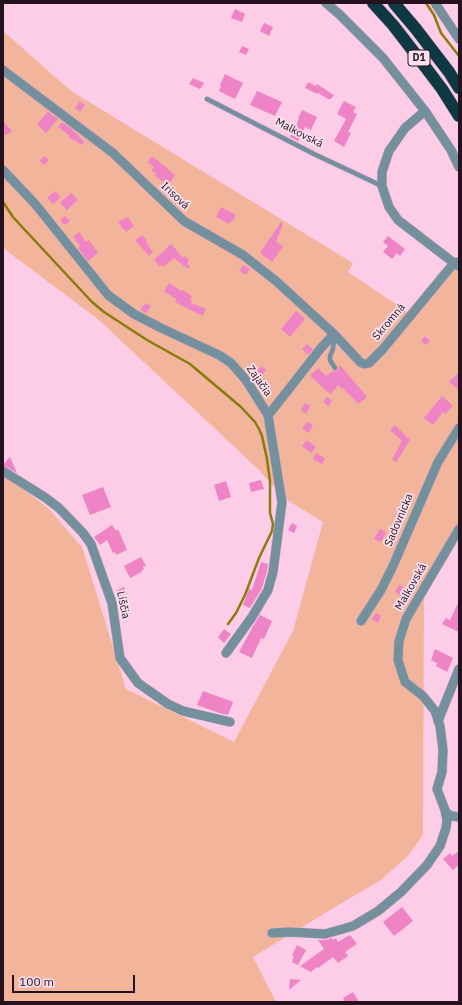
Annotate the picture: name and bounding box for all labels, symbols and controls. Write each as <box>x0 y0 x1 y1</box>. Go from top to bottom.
road number: D1 <box>408 50 430 66</box>
street label: Malkovská <box>273 115 325 151</box>
street label: Irisová <box>158 180 192 212</box>
street label: Skromná <box>370 301 408 343</box>
street label: Zajačia <box>244 363 274 399</box>
street label: Sadovnícka <box>382 492 416 548</box>
street label: Malkovská <box>392 561 430 613</box>
street label: Líščia <box>114 590 132 620</box>
scale bar <box>14 967 137 993</box>
text: 100 m <box>19 974 54 989</box>

